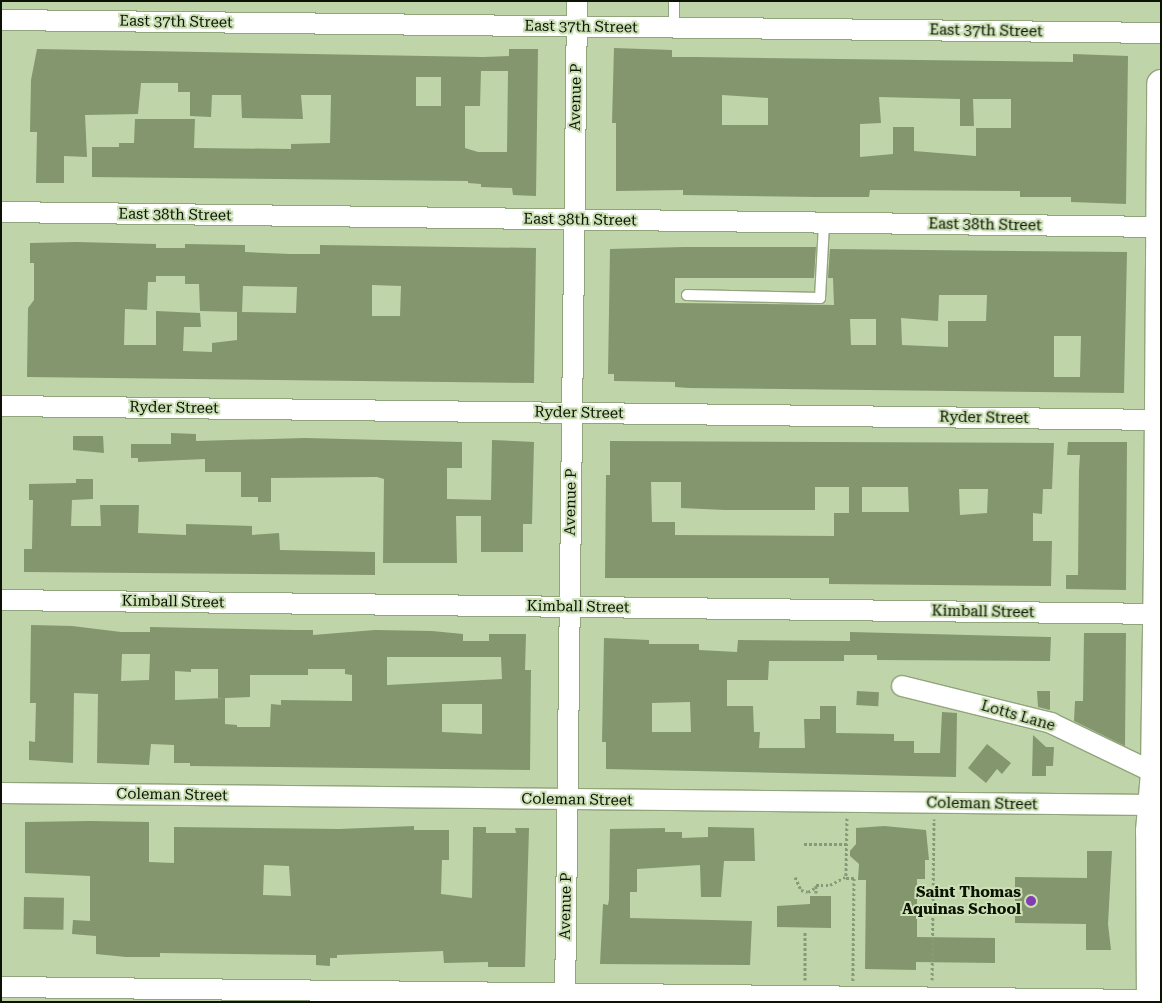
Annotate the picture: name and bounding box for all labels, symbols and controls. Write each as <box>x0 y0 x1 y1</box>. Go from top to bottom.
street label: East 37th Street <box>119 12 233 32</box>
street label: East 37th Street <box>524 17 638 37</box>
street label: East 37th Street <box>929 21 1043 41</box>
street label: Avenue P <box>566 63 586 131</box>
street label: East 38th Street <box>118 205 232 225</box>
street label: East 38th Street <box>523 210 637 230</box>
street label: East 38th Street <box>928 215 1042 235</box>
street label: Ryder Street <box>129 398 219 418</box>
street label: Ryder Street <box>534 403 624 423</box>
street label: Ryder Street <box>939 408 1029 428</box>
street label: Avenue P <box>561 468 581 536</box>
street label: Kimball Street <box>121 592 225 612</box>
street label: Kimball Street <box>526 597 630 617</box>
street label: Kimball Street <box>931 602 1035 622</box>
street label: Lotts Lane <box>979 697 1057 735</box>
street label: Coleman Street <box>116 785 228 805</box>
street label: Coleman Street <box>521 790 633 810</box>
street label: Coleman Street <box>926 794 1038 814</box>
street label: Avenue P <box>556 872 576 940</box>
place label: Saint Thomas Aquinas School <box>902 883 1021 918</box>
marker: Saint Thomas Aquinas School <box>1025 895 1037 907</box>

